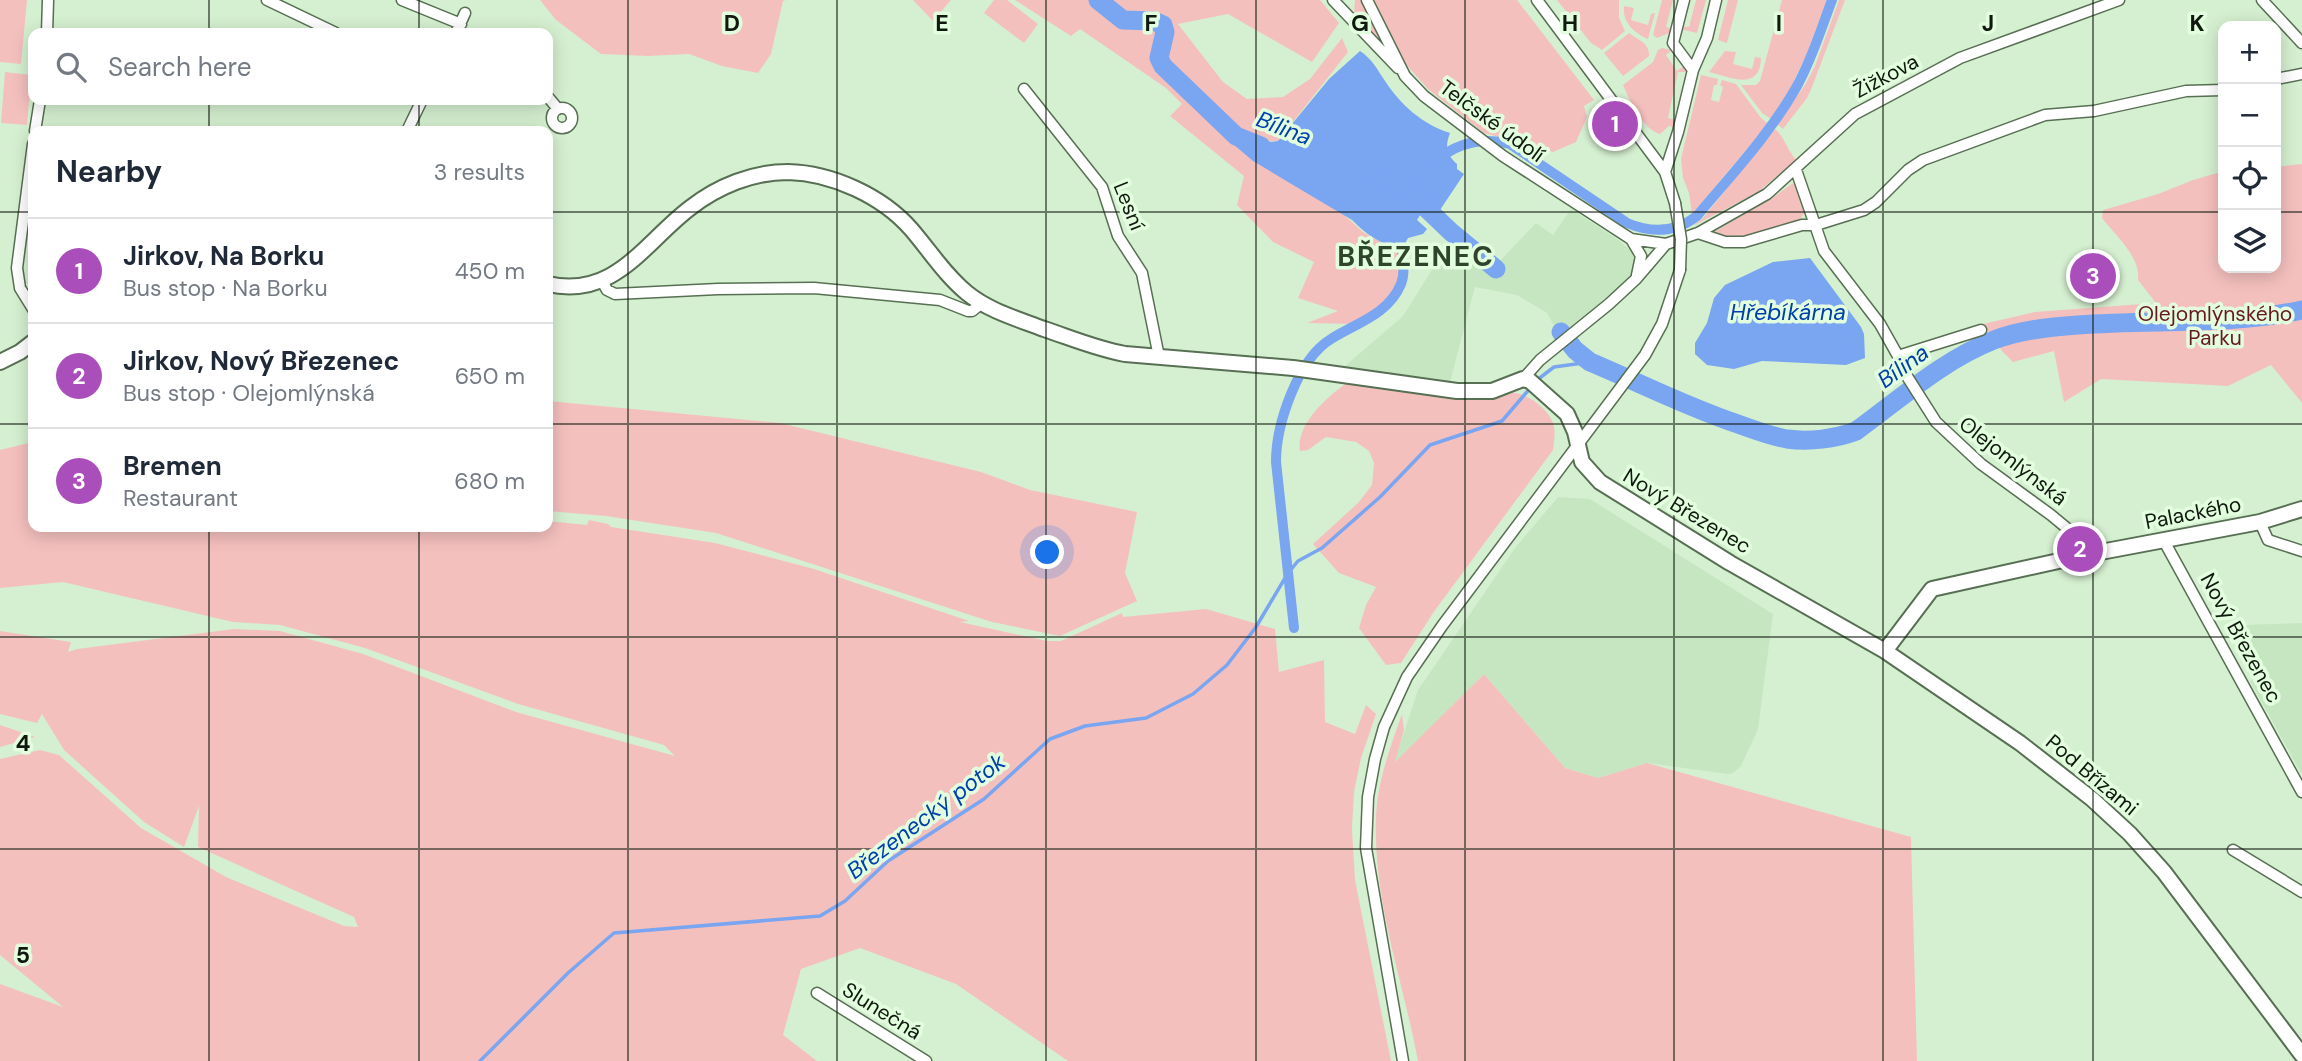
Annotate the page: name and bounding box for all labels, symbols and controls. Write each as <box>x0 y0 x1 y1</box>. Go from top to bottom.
text: D <box>724 8 740 38</box>
text: E <box>935 8 949 38</box>
text: F <box>1145 8 1158 38</box>
text: G <box>1351 8 1369 38</box>
text: H <box>1562 8 1578 38</box>
text: I <box>1776 8 1782 38</box>
text: J <box>1982 8 1994 38</box>
text: K <box>2189 8 2205 38</box>
map controls <box>2218 21 2281 273</box>
button: + <box>2218 21 2281 84</box>
search box <box>28 28 553 105</box>
street label: Žižkova <box>1849 47 1923 105</box>
icon: search <box>52 48 90 86</box>
text: Search here <box>108 50 251 84</box>
street label: Telčské údolí <box>1434 73 1550 169</box>
button: − <box>2218 84 2281 147</box>
pin: 1 <box>1592 98 1638 150</box>
water label: Bílina <box>1252 104 1316 152</box>
button: locate <box>2218 147 2281 210</box>
text: Nearby <box>56 152 162 191</box>
text: 3 results <box>434 157 525 187</box>
street label: Lesní <box>1107 178 1151 235</box>
button: layers <box>2218 210 2281 273</box>
district label: BŘEZENEC <box>1337 238 1495 275</box>
text: Jirkov, Na Borku <box>123 239 324 273</box>
pin: 3 <box>2070 250 2116 302</box>
text: 1 <box>75 256 83 286</box>
text: 450 m <box>455 256 525 286</box>
text: Bus stop · Na Borku <box>123 273 328 303</box>
water label: Hřebíkárna <box>1730 297 1846 327</box>
park label: Olejomlýnského Parku <box>2138 300 2292 352</box>
water label: Bílina <box>1871 337 1935 395</box>
text: Jirkov, Nový Březenec <box>123 344 399 378</box>
text: 2 <box>72 361 86 391</box>
text: 650 m <box>455 361 525 391</box>
text: Bus stop · Olejomlýnská <box>123 378 375 408</box>
street label: Olejomlýnská <box>1953 410 2073 512</box>
text: Bremen <box>123 449 222 483</box>
street label: Nový Březenec <box>1618 462 1756 560</box>
text: 3 <box>72 466 86 496</box>
text: 680 m <box>454 466 525 496</box>
text: Restaurant <box>123 483 238 513</box>
street label: Palackého <box>2142 490 2244 536</box>
pin: 2 <box>2057 523 2103 575</box>
your location <box>1030 535 1064 569</box>
street label: Nový Březenec <box>2194 568 2288 708</box>
text: 4 <box>16 728 31 758</box>
street label: Pod Břízami <box>2040 728 2144 822</box>
water label: Březenecký potok <box>841 746 1012 886</box>
text: 5 <box>16 940 30 970</box>
street label: Slunečná <box>837 976 927 1046</box>

